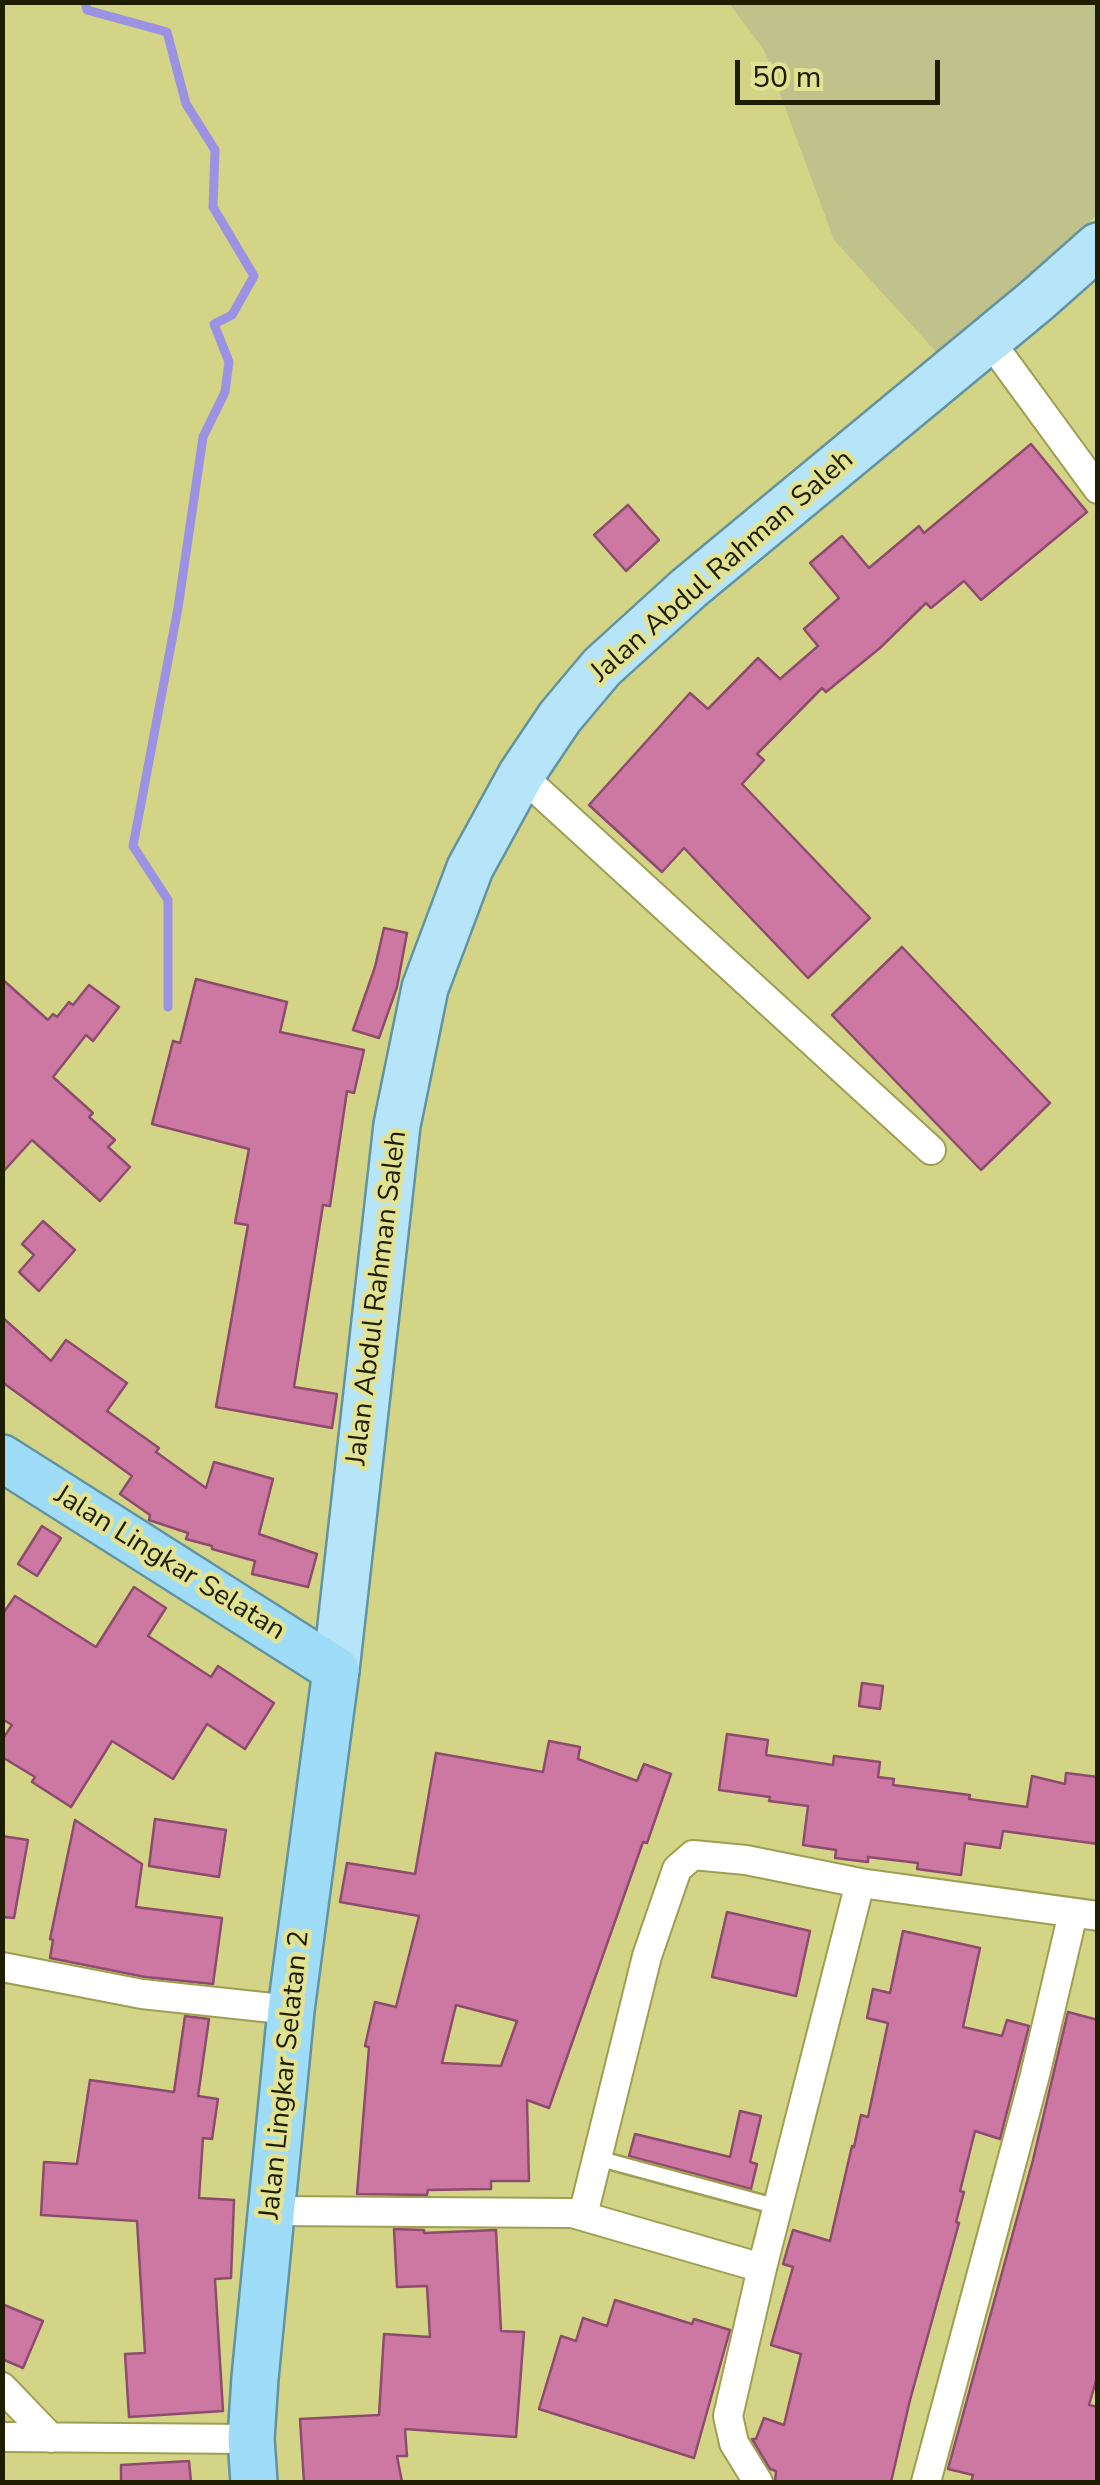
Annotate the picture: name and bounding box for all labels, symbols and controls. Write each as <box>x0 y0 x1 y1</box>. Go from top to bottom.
scale bar <box>740 40 945 102</box>
text: 50 m <box>752 57 821 98</box>
street label: Jalan Abdul Rahman Saleh <box>585 444 861 690</box>
street label: Jalan Abdul Rahman Saleh <box>341 1129 415 1467</box>
street label: Jalan Lingkar Selatan <box>47 1479 291 1649</box>
street label: Jalan Lingkar Selatan 2 <box>254 1929 318 2221</box>

